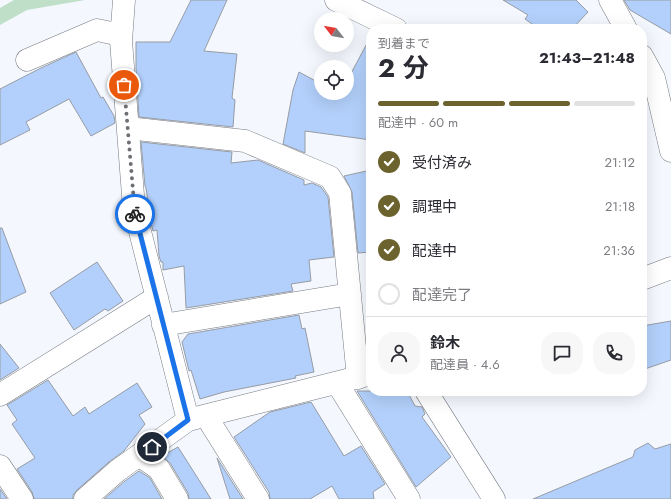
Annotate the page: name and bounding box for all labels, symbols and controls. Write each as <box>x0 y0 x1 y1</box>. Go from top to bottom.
north arrow <box>314 12 354 52</box>
map controls <box>314 12 354 100</box>
text: 到着まで <box>378 34 430 53</box>
text: 21:43–21:48 <box>539 47 635 69</box>
text: 2 分 <box>378 49 429 87</box>
button: locate <box>314 60 354 100</box>
pin <box>107 68 141 102</box>
icon: bag <box>113 74 135 96</box>
text: 配達中 · 60 m <box>378 113 458 132</box>
icon: check <box>378 151 400 173</box>
text: 受付済み <box>412 152 472 174</box>
text: 21:12 <box>605 153 635 172</box>
courier <box>115 194 155 234</box>
icon: check <box>378 195 400 217</box>
text: 調理中 <box>412 196 457 218</box>
text: 21:18 <box>605 197 635 216</box>
icon: bike <box>124 203 146 225</box>
icon: check <box>378 239 400 261</box>
text: 配達中 <box>412 240 457 262</box>
text: 21:36 <box>603 241 635 260</box>
text: 配達完了 <box>412 284 472 306</box>
button: person <box>378 332 420 374</box>
text: 鈴木 <box>430 332 460 354</box>
button: chat <box>541 332 583 374</box>
button: phone <box>593 332 635 374</box>
text: 配達員 · 4.6 <box>430 355 500 374</box>
pin <box>135 430 169 464</box>
icon: home <box>141 436 163 458</box>

